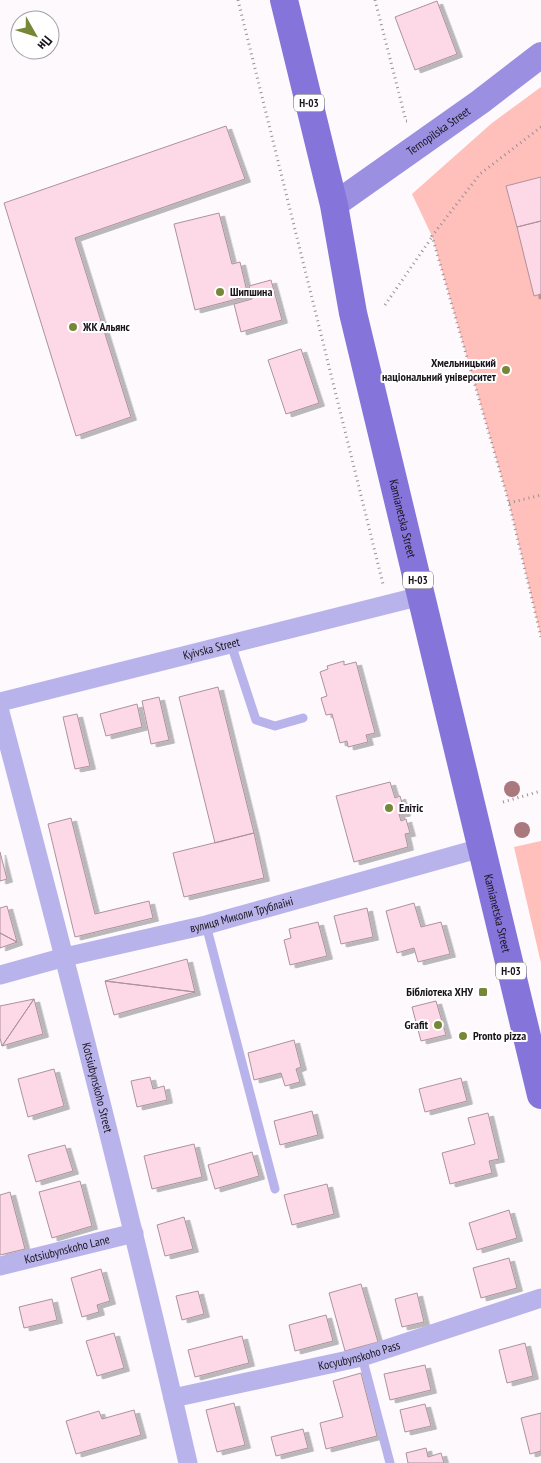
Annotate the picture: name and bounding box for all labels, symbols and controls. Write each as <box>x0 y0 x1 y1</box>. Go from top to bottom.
north arrow <box>10 10 60 60</box>
text: Пн <box>34 32 56 54</box>
road number: Н-03 <box>294 95 324 112</box>
street label: Ternopilska Street <box>404 103 474 158</box>
place label: Шипшина <box>230 284 272 299</box>
marker: Шипшина <box>214 286 226 298</box>
place label: ЖК Альянс <box>82 319 131 334</box>
marker: ЖК Альянс <box>67 321 79 333</box>
place label: Хмельницький національний університет <box>382 355 497 384</box>
marker: Хмельницький національний університет <box>500 364 512 376</box>
street label: Kamianetska Street <box>386 478 420 560</box>
road number: Н-03 <box>403 572 433 588</box>
street label: Kyivska Street <box>181 634 242 663</box>
place label: Елітіс <box>399 800 424 815</box>
marker: Елітіс <box>383 802 395 814</box>
street label: Kamianetska Street <box>481 872 515 955</box>
street label: вулиця Миколи Трублаїні <box>188 893 295 935</box>
road number: Н-03 <box>496 962 526 979</box>
place label: Бібліотека ХНУ <box>406 984 473 999</box>
marker: Бібліотека ХНУ <box>477 986 489 998</box>
place label: Grafit <box>404 1017 429 1032</box>
marker: Grafit <box>432 1019 444 1031</box>
place label: Pronto pizza <box>473 1028 526 1043</box>
marker: Pronto pizza <box>457 1030 469 1042</box>
street label: Kotsiubynskoho Street <box>79 1041 116 1135</box>
street label: Kotsiubynskoho Lane <box>23 1231 111 1267</box>
street label: Kocyubynskoho Pass <box>317 1337 402 1373</box>

